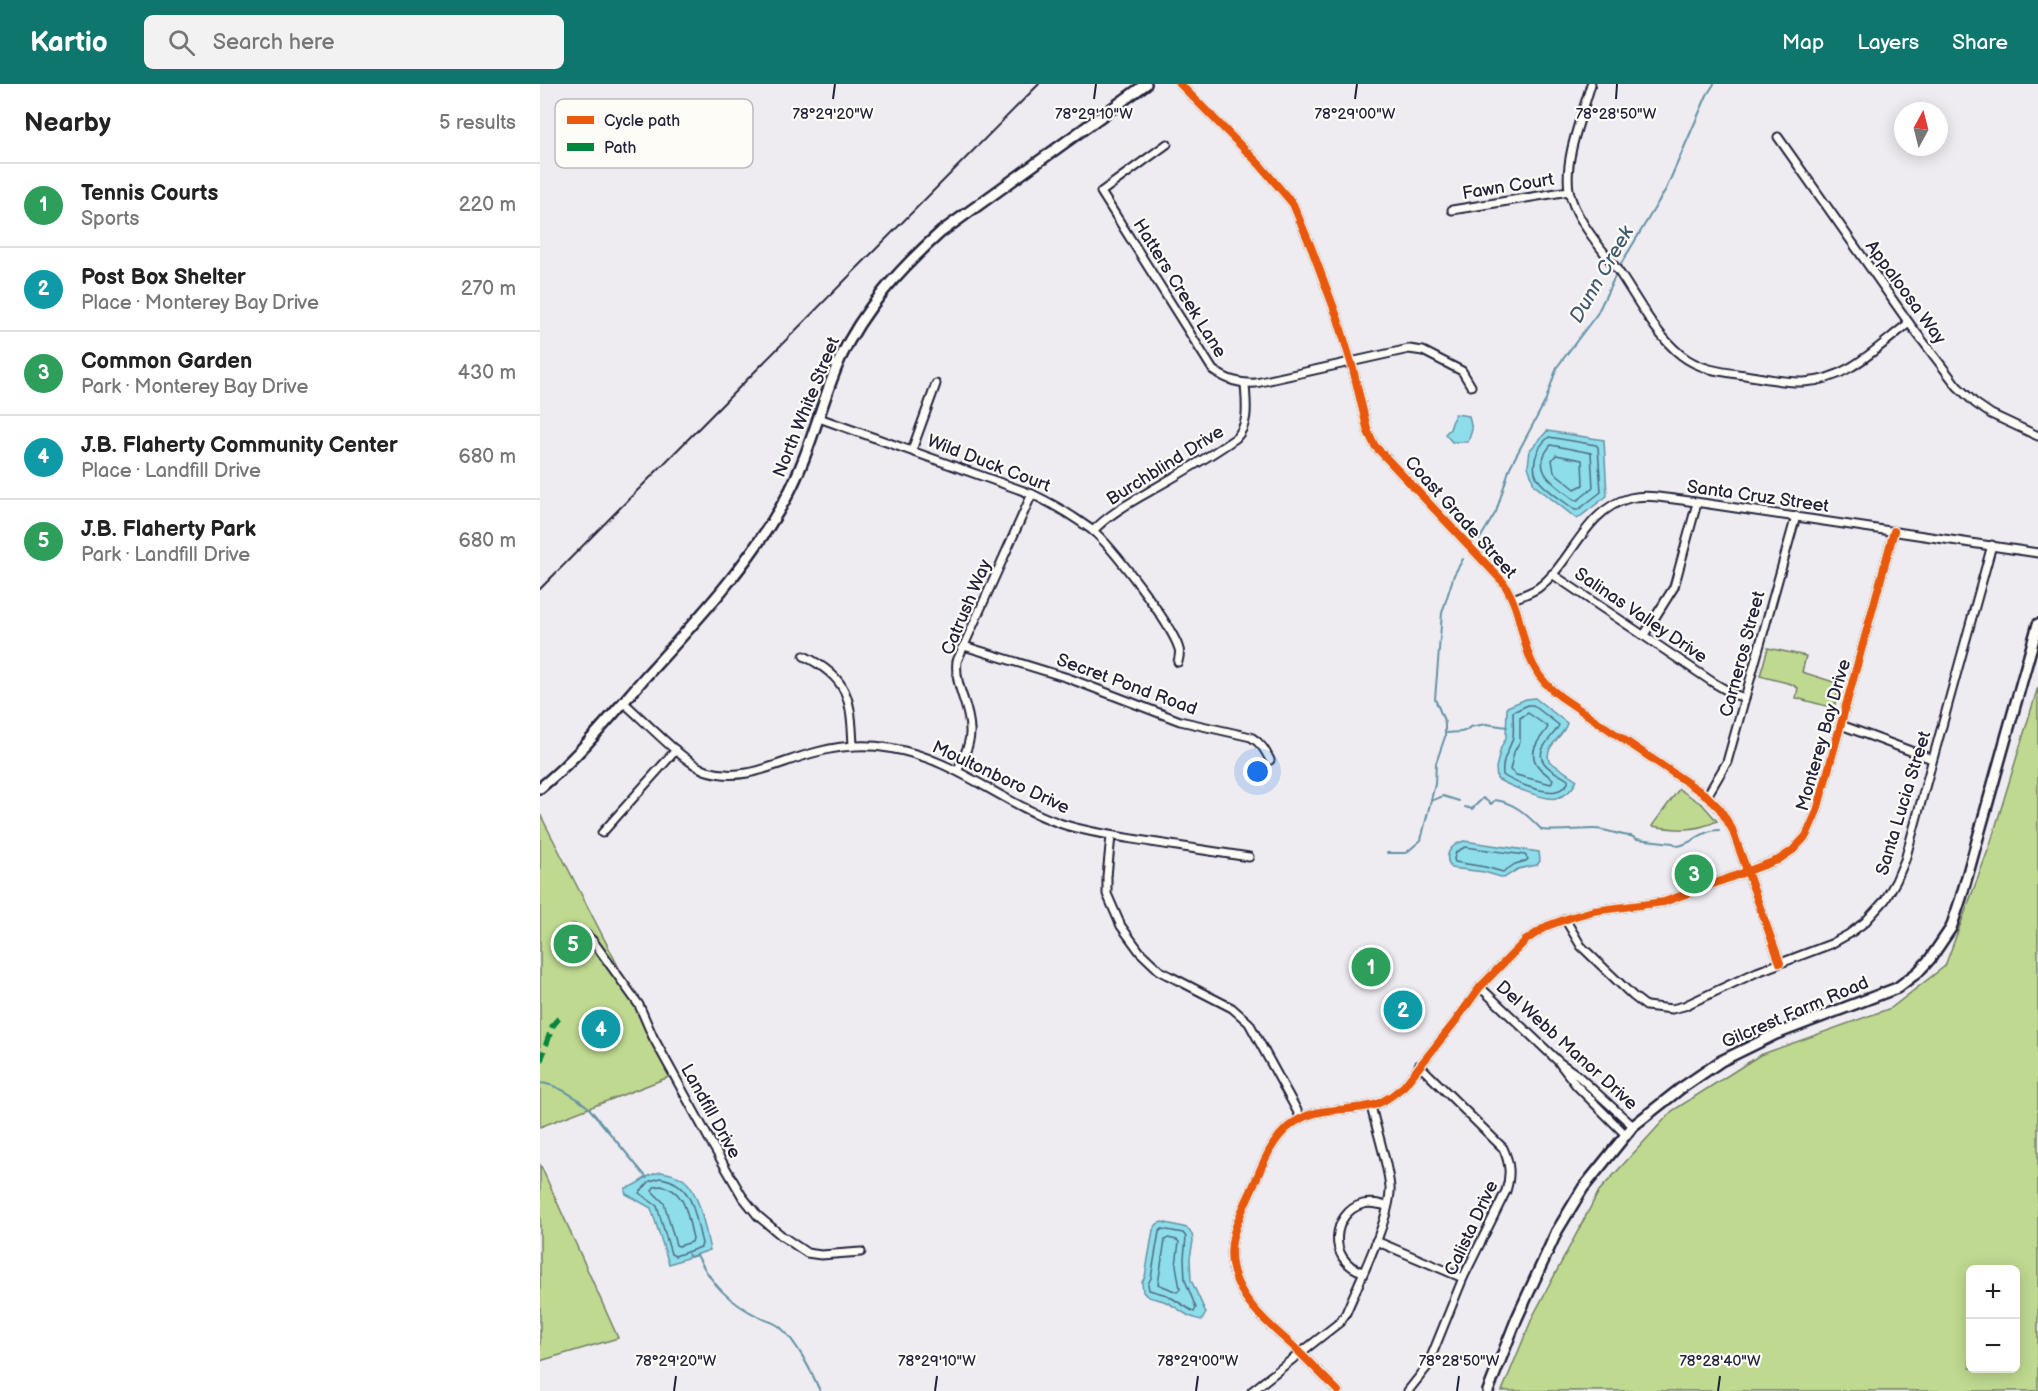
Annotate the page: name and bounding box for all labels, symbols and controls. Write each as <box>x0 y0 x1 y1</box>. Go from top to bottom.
search box <box>144 15 564 69</box>
text: Kartio <box>30 26 108 59</box>
icon: search <box>165 26 198 59</box>
text: Search here <box>213 29 335 56</box>
text: Map <box>1782 30 1824 55</box>
text: Layers <box>1857 30 1919 55</box>
text: Share <box>1952 30 2008 55</box>
legend <box>555 99 753 168</box>
north arrow <box>1894 102 1948 156</box>
text: 78°29'20"W <box>793 105 874 124</box>
text: 78°29'10"W <box>1055 105 1133 124</box>
text: 78°29'00"W <box>1315 105 1396 124</box>
text: 78°28'50"W <box>1576 105 1657 124</box>
text: Nearby <box>24 108 111 139</box>
text: 5 results <box>439 111 516 135</box>
text: Cycle path <box>604 112 680 131</box>
text: Path <box>604 139 636 158</box>
street label: Fawn Court <box>1461 169 1556 204</box>
text: Tennis Courts <box>81 180 218 207</box>
text: 1 <box>39 193 48 217</box>
text: 220 m <box>459 193 516 217</box>
text: Sports <box>81 207 139 231</box>
street label: Hatters Creek Lane <box>1128 215 1231 362</box>
water label: Dunn Creek <box>1565 221 1640 327</box>
street label: Appaloosa Way <box>1861 236 1951 349</box>
text: Post Box Shelter <box>81 264 246 291</box>
text: 2 <box>38 277 49 301</box>
text: 270 m <box>461 277 516 301</box>
text: Place · Monterey Bay Drive <box>81 291 319 315</box>
street label: North White Street <box>769 333 844 480</box>
text: Common Garden <box>81 348 252 375</box>
text: 3 <box>38 361 49 385</box>
text: 430 m <box>458 361 516 385</box>
text: Park · Monterey Bay Drive <box>81 375 308 399</box>
street label: Burchblind Drive <box>1103 421 1228 510</box>
street label: Wild Duck Court <box>924 430 1054 497</box>
text: J.B. Flaherty Community Center <box>81 432 398 459</box>
text: 4 <box>38 445 49 469</box>
text: 680 m <box>458 445 516 469</box>
street label: Coast Grade Street <box>1400 452 1521 583</box>
text: Place · Landfill Drive <box>81 459 261 483</box>
street label: Santa Cruz Street <box>1686 476 1831 517</box>
text: J.B. Flaherty Park <box>81 516 256 543</box>
text: 5 <box>38 529 49 553</box>
text: 680 m <box>458 529 516 553</box>
text: Park · Landfill Drive <box>81 543 250 567</box>
street label: Catrush Way <box>937 555 996 658</box>
street label: Salinas Valley Drive <box>1570 563 1711 668</box>
street label: Carneros Street <box>1716 588 1770 719</box>
street label: Secret Pond Road <box>1054 649 1200 720</box>
street label: Monterey Bay Drive <box>1792 657 1855 813</box>
street label: Santa Lucia Street <box>1872 728 1936 878</box>
street label: Moultonboro Drive <box>929 736 1073 819</box>
your location <box>1243 757 1272 786</box>
pin: 3 <box>1674 852 1714 896</box>
pin: 5 <box>554 922 592 966</box>
pin: 1 <box>1352 944 1390 990</box>
street label: Gilcrest Farm Road <box>1719 972 1872 1053</box>
street label: Del Webb Manor Drive <box>1492 976 1642 1115</box>
pin: 2 <box>1384 988 1422 1032</box>
pin: 4 <box>582 1006 620 1052</box>
street label: Landfill Drive <box>676 1060 745 1162</box>
street label: Calista Drive <box>1440 1177 1503 1279</box>
map controls <box>1966 1265 2020 1373</box>
button: + <box>1966 1265 2020 1319</box>
button: − <box>1966 1319 2020 1373</box>
text: 78°29'20"W <box>636 1352 717 1371</box>
text: 78°29'10"W <box>898 1352 976 1371</box>
text: 78°29'00"W <box>1158 1352 1239 1371</box>
text: 78°28'50"W <box>1419 1352 1500 1371</box>
text: 78°28'40"W <box>1679 1352 1761 1371</box>

